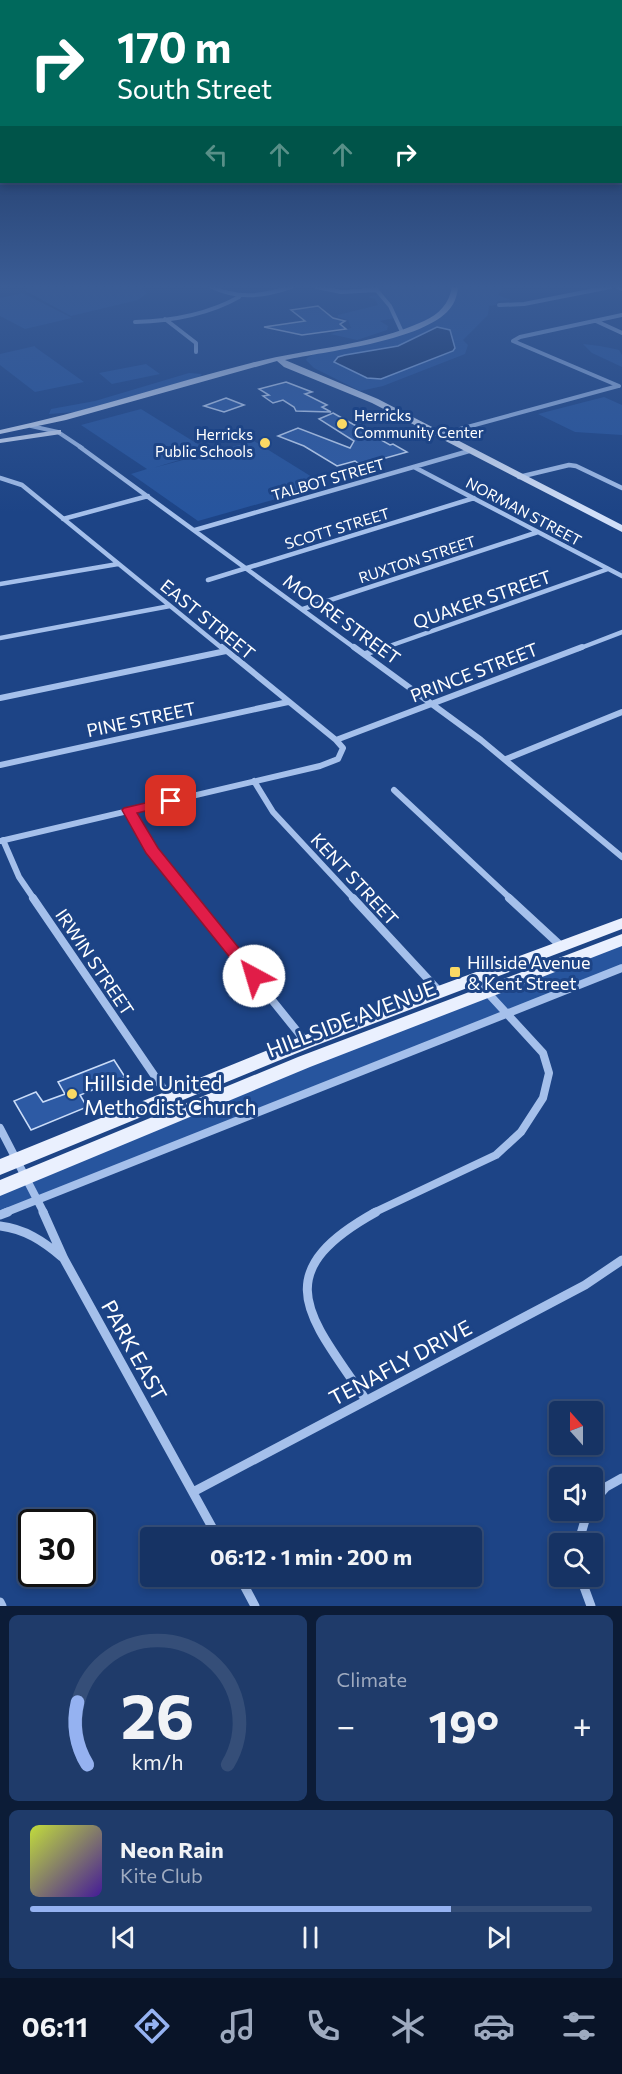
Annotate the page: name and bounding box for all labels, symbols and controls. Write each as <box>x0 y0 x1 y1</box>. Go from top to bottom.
text: 170 m <box>117 20 231 72</box>
icon: right <box>18 24 96 102</box>
text: South Street <box>117 72 272 105</box>
icon: left <box>200 138 233 171</box>
icon: ahead <box>263 138 296 171</box>
icon: ahead <box>326 138 359 171</box>
icon: right <box>389 138 422 171</box>
place label: Herricks Community Center <box>354 406 484 441</box>
marker: Herricks Community Center <box>335 417 349 431</box>
place label: Herricks Public Schools <box>155 425 253 460</box>
marker: Herricks Public Schools <box>258 436 272 450</box>
street label: TALBOT STREET <box>269 454 387 504</box>
street label: NORMAN STREET <box>463 473 585 549</box>
street label: SCOTT STREET <box>282 503 392 552</box>
street label: RUXTON STREET <box>356 531 478 586</box>
street label: QUAKER STREET <box>410 565 554 633</box>
street label: MOORE STREET <box>279 569 405 669</box>
street label: EAST STREET <box>156 574 260 664</box>
street label: PRINCE STREET <box>407 637 541 707</box>
street label: PINE STREET <box>84 697 198 741</box>
pin <box>145 775 196 826</box>
icon: arrive <box>154 784 187 817</box>
street label: KENT STREET <box>307 828 403 930</box>
street label: IRWIN STREET <box>51 904 139 1020</box>
position arrow <box>222 944 286 1008</box>
place label: Hillside Avenue & Kent Street <box>467 951 590 994</box>
marker: Hillside Avenue & Kent Street <box>448 965 462 979</box>
street label: HILLSIDE AVENUE <box>263 974 439 1062</box>
place label: Hillside United Methodist Church <box>84 1070 256 1119</box>
marker: Hillside United Methodist Church <box>65 1087 79 1101</box>
street label: PARK EAST <box>97 1295 173 1405</box>
street label: TENAFLY DRIVE <box>324 1314 476 1410</box>
north arrow <box>549 1401 603 1455</box>
map controls <box>549 1401 603 1587</box>
button: sound <box>549 1467 603 1521</box>
speed limit sign: 30 <box>18 1509 96 1587</box>
button: search <box>549 1533 603 1587</box>
text: 06:12 · 1 min · 200 m <box>210 1543 412 1570</box>
text: Climate <box>337 1667 407 1691</box>
text: 26 <box>121 1676 195 1752</box>
text: 19° <box>429 1697 499 1752</box>
text: − <box>337 1704 355 1745</box>
text: + <box>573 1704 592 1745</box>
text: km/h <box>132 1748 184 1774</box>
text: Neon Rain <box>120 1836 224 1863</box>
text: Kite Club <box>120 1863 203 1887</box>
icon: previous <box>107 1921 140 1954</box>
icon: pause <box>294 1921 327 1954</box>
icon: next <box>482 1921 515 1954</box>
icon: directions <box>131 2005 173 2047</box>
icon: music <box>217 2005 259 2047</box>
icon: phone <box>302 2005 344 2047</box>
icon: climate <box>387 2005 429 2047</box>
icon: car <box>473 2005 515 2047</box>
icon: filters <box>558 2005 600 2047</box>
text: 06:11 <box>22 2010 88 2043</box>

